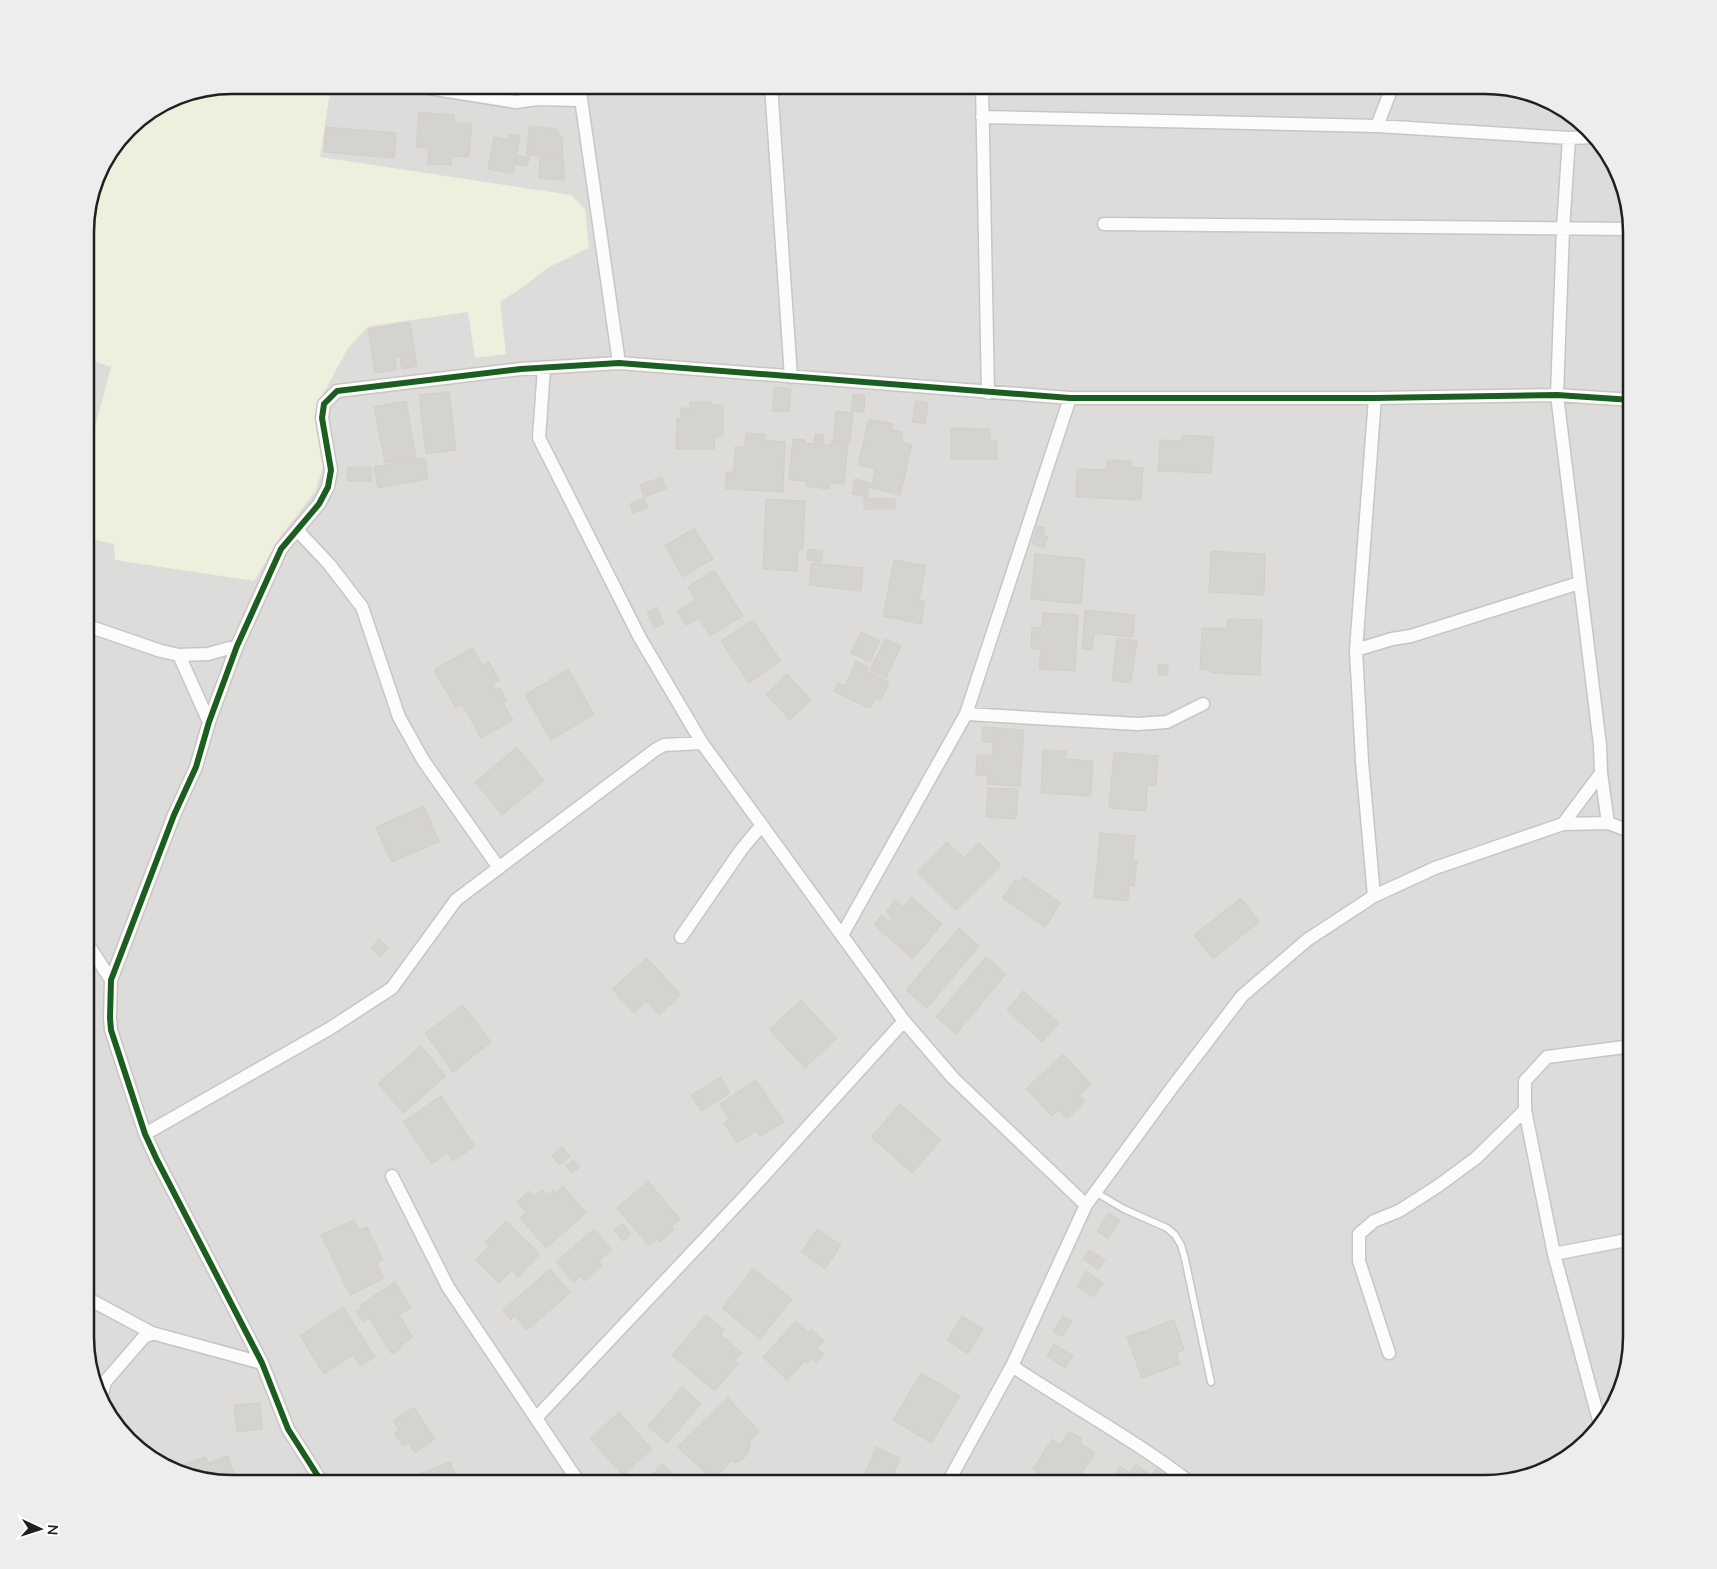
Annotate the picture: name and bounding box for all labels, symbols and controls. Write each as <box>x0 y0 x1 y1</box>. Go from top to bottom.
north arrow <box>15 1504 65 1554</box>
text: N <box>44 1524 62 1536</box>

